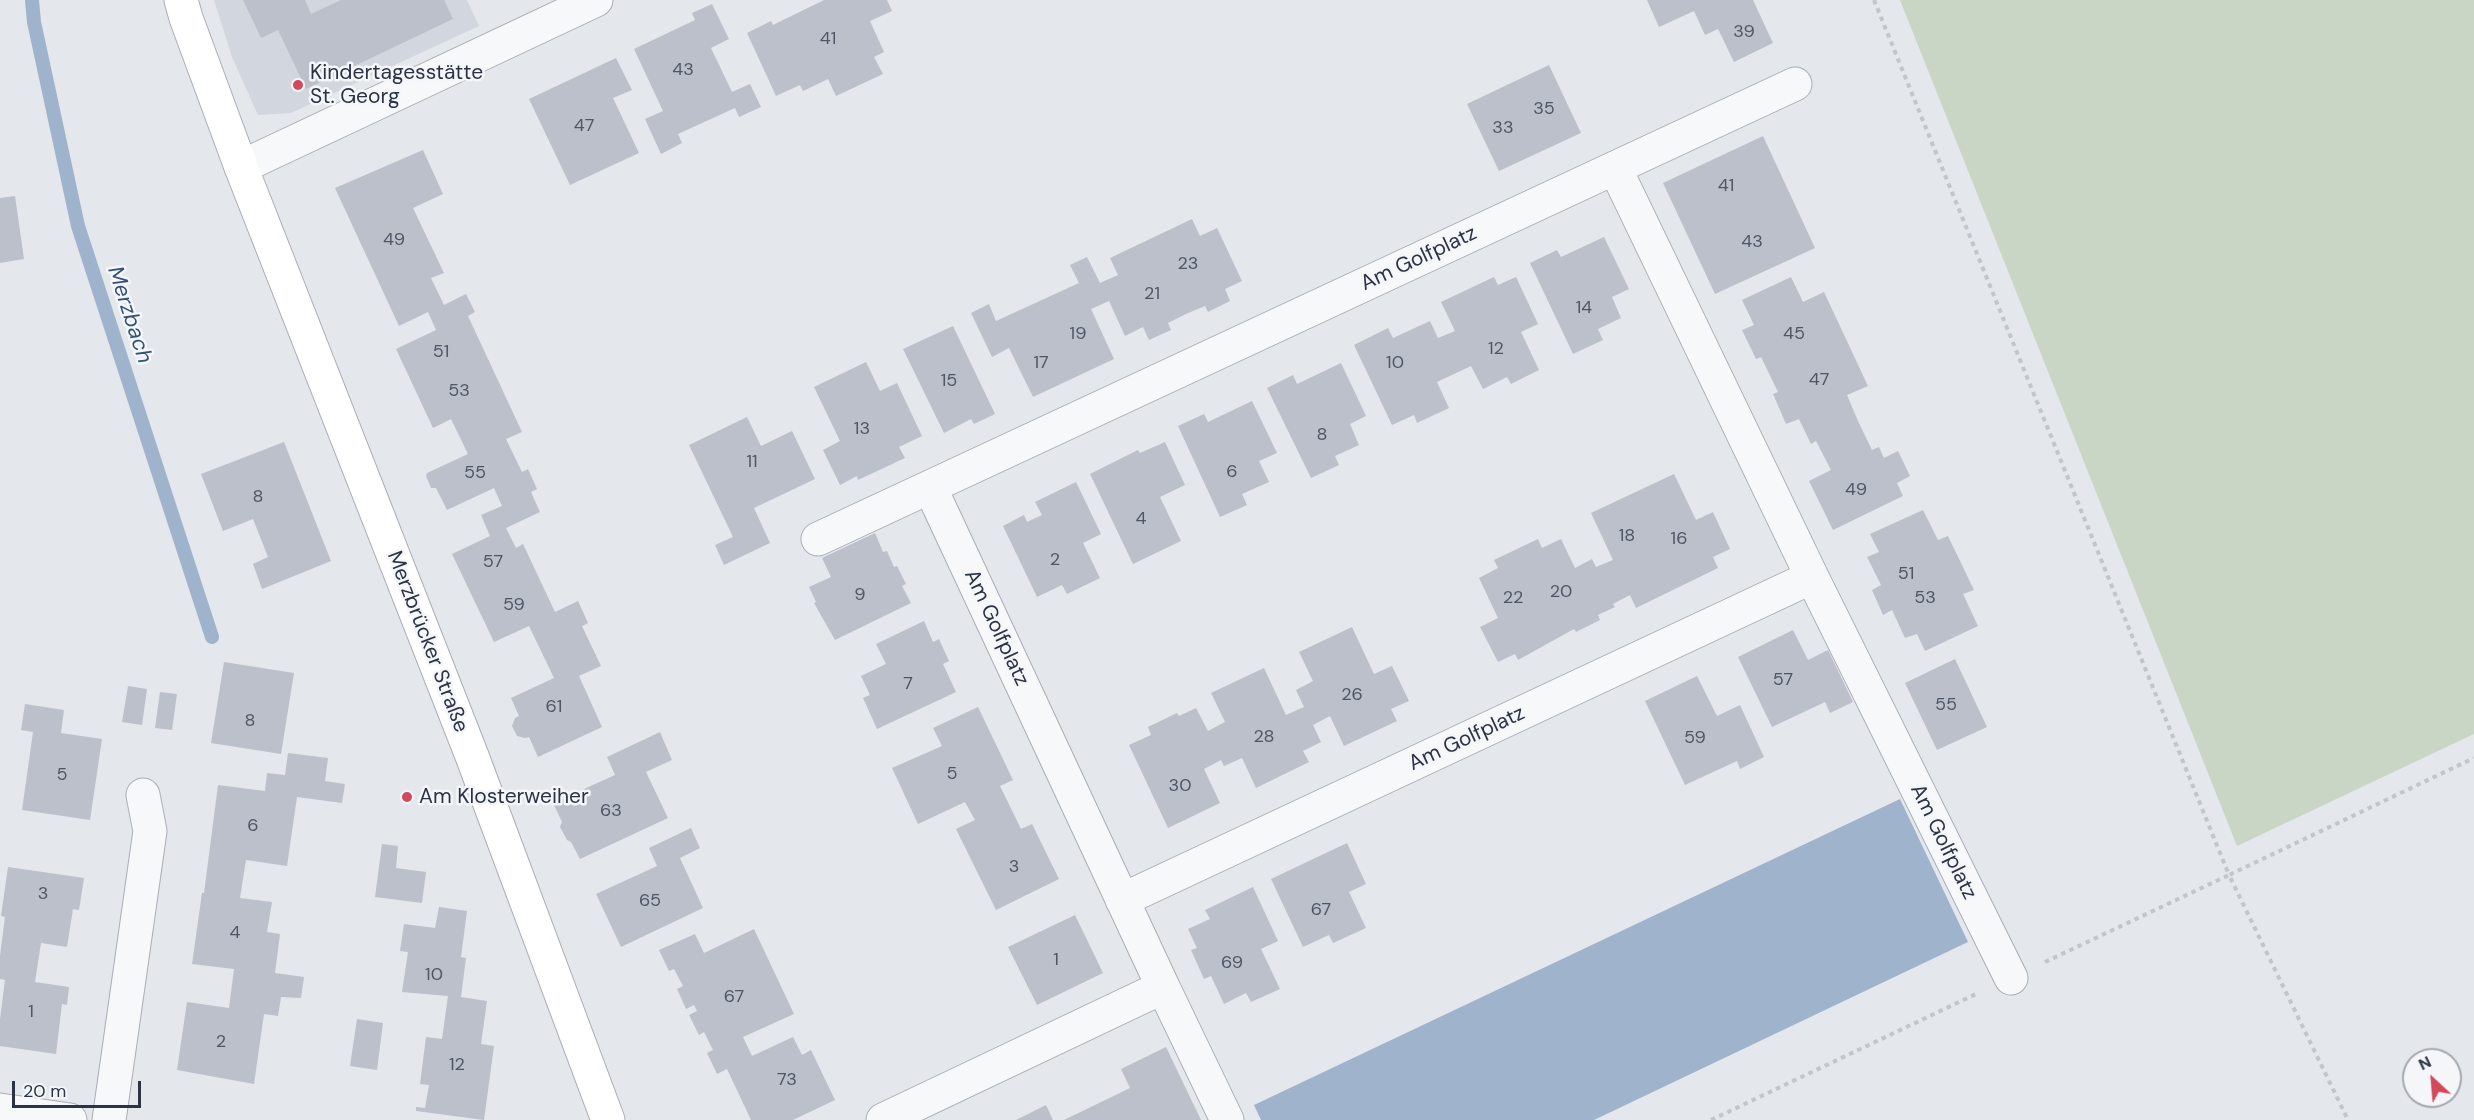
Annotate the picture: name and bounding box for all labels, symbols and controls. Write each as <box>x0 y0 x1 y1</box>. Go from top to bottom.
house number: 39 <box>1733 21 1755 43</box>
house number: 41 <box>820 28 836 50</box>
house number: 43 <box>672 59 694 81</box>
place label: Kindertagesstätte St. Georg <box>310 60 483 110</box>
marker: Kindertagesstätte St. Georg <box>291 78 305 92</box>
house number: 35 <box>1533 98 1555 120</box>
house number: 47 <box>574 115 594 137</box>
house number: 33 <box>1492 117 1514 139</box>
house number: 41 <box>1718 175 1734 197</box>
street label: Am Golfplatz <box>1357 221 1481 297</box>
house number: 49 <box>383 229 405 251</box>
house number: 43 <box>1741 231 1763 253</box>
house number: 23 <box>1177 253 1199 275</box>
water label: Merzbach <box>101 263 157 367</box>
house number: 21 <box>1144 283 1160 305</box>
house number: 14 <box>1576 297 1592 319</box>
house number: 19 <box>1070 323 1086 345</box>
house number: 45 <box>1783 323 1805 345</box>
house number: 12 <box>1488 338 1504 360</box>
house number: 51 <box>433 341 449 363</box>
house number: 17 <box>1033 352 1049 374</box>
house number: 10 <box>1386 352 1404 374</box>
house number: 47 <box>1809 369 1829 391</box>
house number: 15 <box>941 370 957 392</box>
house number: 53 <box>448 380 470 402</box>
house number: 13 <box>854 418 870 440</box>
house number: 8 <box>1317 424 1327 446</box>
house number: 11 <box>746 451 758 473</box>
house number: 6 <box>1226 461 1238 483</box>
house number: 55 <box>464 462 486 484</box>
house number: 49 <box>1845 479 1867 501</box>
house number: 8 <box>253 486 263 508</box>
house number: 4 <box>1136 508 1146 530</box>
house number: 18 <box>1619 525 1635 547</box>
house number: 16 <box>1671 528 1687 550</box>
street label: Merzbrücker Straße <box>381 548 473 736</box>
house number: 2 <box>1050 549 1060 571</box>
house number: 57 <box>483 551 503 573</box>
house number: 51 <box>1898 563 1914 585</box>
street label: Am Golfplatz <box>958 566 1034 690</box>
house number: 20 <box>1550 581 1572 603</box>
house number: 9 <box>854 584 866 606</box>
house number: 22 <box>1503 587 1523 609</box>
house number: 53 <box>1914 587 1936 609</box>
house number: 59 <box>503 594 525 616</box>
house number: 57 <box>1773 669 1793 691</box>
house number: 7 <box>903 673 913 695</box>
house number: 26 <box>1341 684 1363 706</box>
house number: 55 <box>1935 694 1957 716</box>
house number: 61 <box>546 696 562 718</box>
street label: Am Golfplatz <box>1405 701 1529 777</box>
house number: 8 <box>245 710 255 732</box>
house number: 28 <box>1253 726 1275 748</box>
house number: 59 <box>1684 727 1706 749</box>
house number: 5 <box>947 763 957 785</box>
house number: 5 <box>57 764 67 786</box>
house number: 30 <box>1169 775 1191 797</box>
street label: Am Golfplatz <box>1904 780 1982 904</box>
place label: Am Klosterweiher <box>419 784 589 810</box>
marker: Am Klosterweiher <box>400 790 414 804</box>
house number: 63 <box>600 800 622 822</box>
house number: 6 <box>247 815 259 837</box>
house number: 3 <box>1009 856 1019 878</box>
house number: 3 <box>38 883 48 905</box>
house number: 65 <box>639 890 661 912</box>
house number: 67 <box>1311 899 1331 921</box>
house number: 4 <box>230 922 240 944</box>
house number: 1 <box>1053 949 1059 971</box>
house number: 69 <box>1221 952 1243 974</box>
house number: 10 <box>425 964 443 986</box>
house number: 67 <box>724 986 744 1008</box>
house number: 1 <box>28 1001 34 1023</box>
house number: 2 <box>216 1031 226 1053</box>
north arrow <box>2402 1048 2462 1108</box>
text: N <box>2415 1051 2435 1075</box>
house number: 12 <box>449 1054 465 1076</box>
scale bar <box>15 1069 144 1107</box>
house number: 73 <box>777 1069 797 1091</box>
text: 20 m <box>23 1079 66 1103</box>

